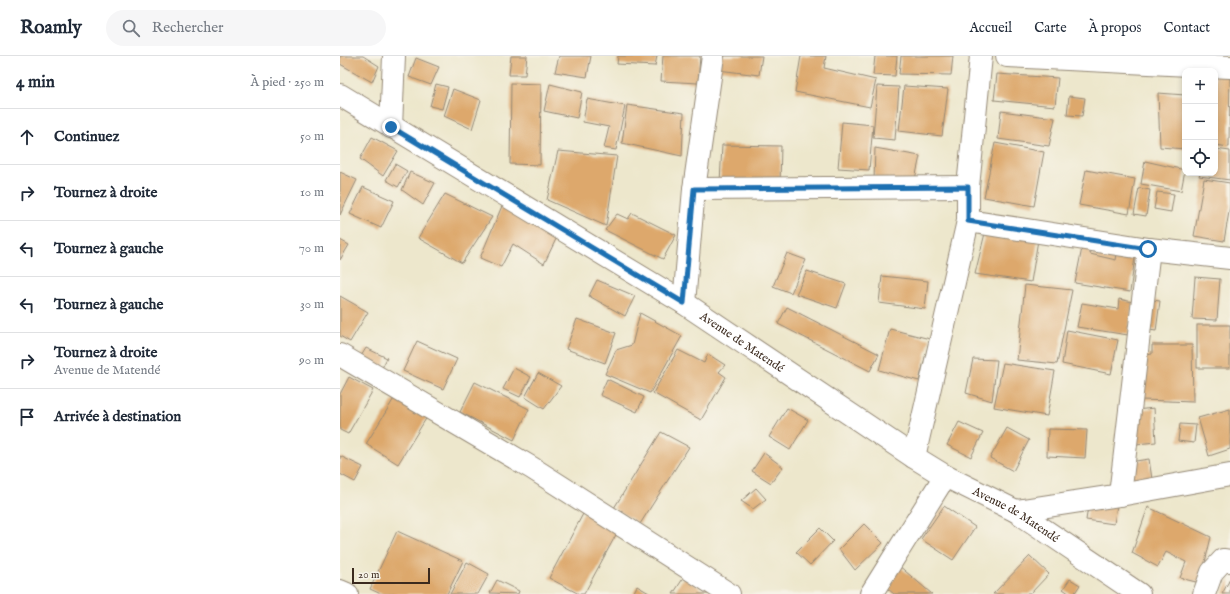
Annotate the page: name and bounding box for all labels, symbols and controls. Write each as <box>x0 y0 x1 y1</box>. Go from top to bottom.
search box <box>106 10 386 46</box>
text: Roamly <box>20 16 82 40</box>
icon: search <box>120 17 142 39</box>
text: Rechercher <box>152 18 224 37</box>
text: Accueil <box>969 19 1012 37</box>
text: Carte <box>1034 19 1067 37</box>
text: À propos <box>1089 19 1141 37</box>
text: Contact <box>1163 19 1210 37</box>
map controls <box>1182 68 1218 176</box>
button: + <box>1182 68 1218 104</box>
text: 4 min <box>16 72 55 93</box>
text: À pied · 250 m <box>251 74 324 91</box>
button: − <box>1182 104 1218 140</box>
route end <box>382 118 400 136</box>
icon: ahead <box>16 126 38 148</box>
text: Continuez <box>54 127 119 146</box>
text: 50 m <box>300 128 324 145</box>
button: locate <box>1182 140 1218 176</box>
icon: right <box>16 182 38 204</box>
text: Tournez à droite <box>54 183 157 202</box>
text: 10 m <box>300 184 324 201</box>
icon: left <box>16 238 38 260</box>
text: Tournez à gauche <box>54 239 163 258</box>
text: 70 m <box>299 240 324 257</box>
route start <box>1139 240 1157 258</box>
icon: left <box>16 294 38 316</box>
text: Tournez à gauche <box>54 295 163 314</box>
text: 30 m <box>300 296 324 313</box>
street label: Avenue de Matendé <box>696 308 787 376</box>
text: Tournez à droite <box>54 343 157 362</box>
icon: right <box>16 350 38 372</box>
text: 90 m <box>299 352 324 369</box>
text: Avenue de Matendé <box>54 362 160 379</box>
icon: arrive <box>16 406 38 428</box>
text: Arrivée à destination <box>54 407 181 426</box>
street label: Avenue de Matendé <box>969 483 1062 546</box>
scale bar <box>352 566 430 585</box>
text: 20 m <box>358 568 379 582</box>

